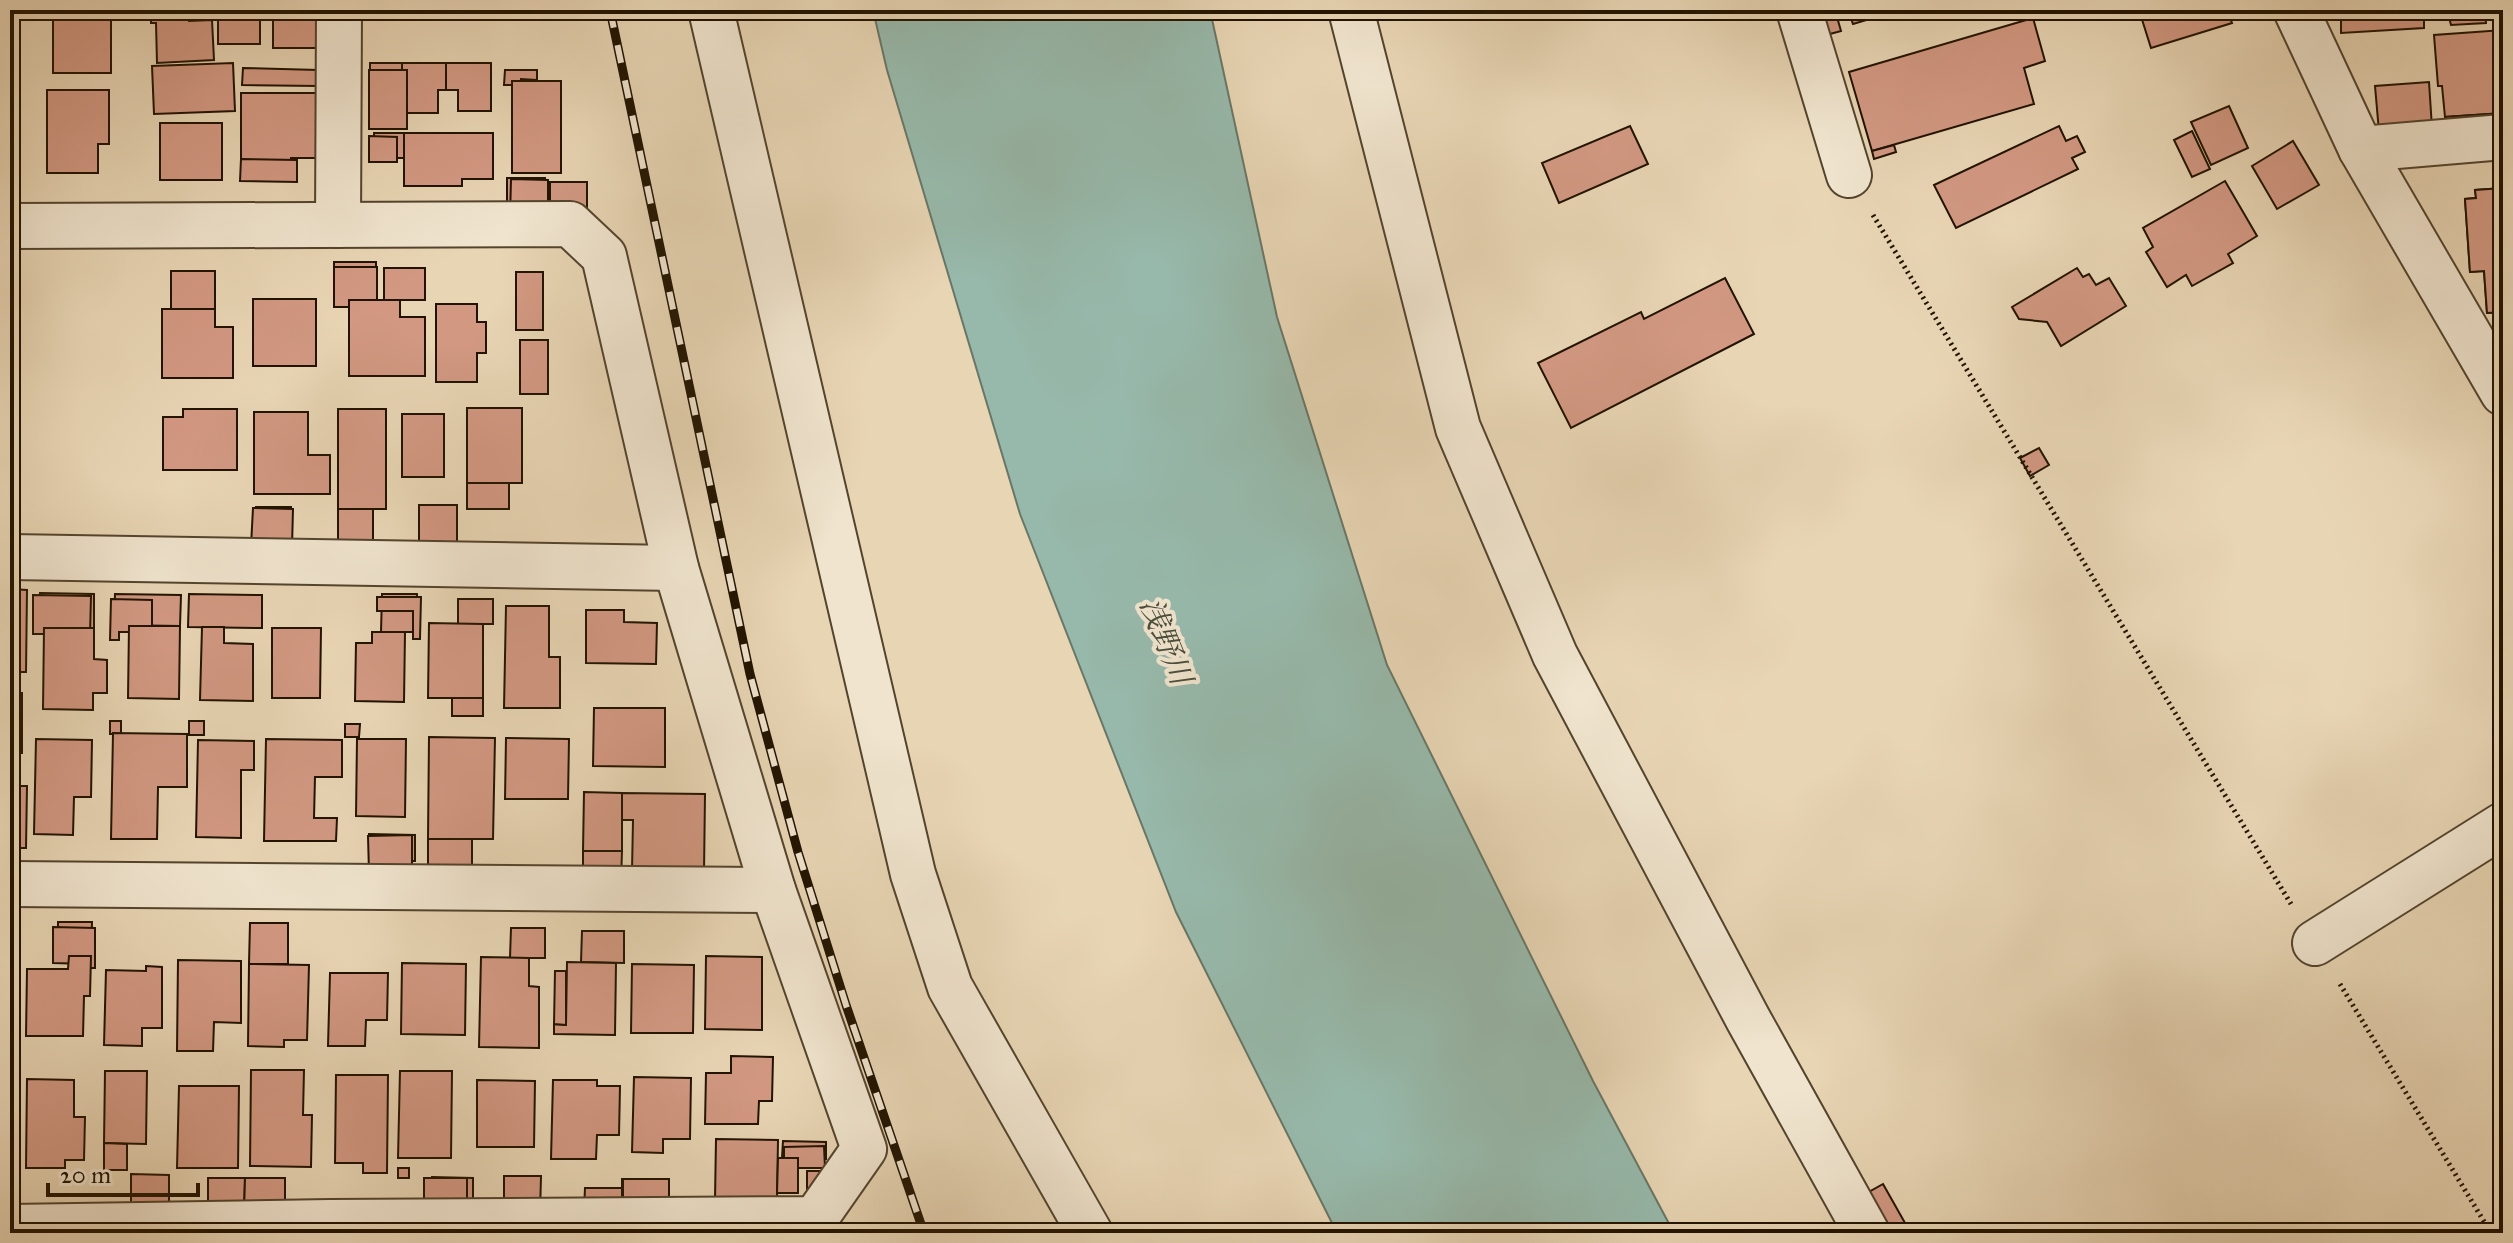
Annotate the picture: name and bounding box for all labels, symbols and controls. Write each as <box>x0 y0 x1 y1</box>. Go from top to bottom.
water label: 浅野川 <box>1132 593 1201 692</box>
scale bar <box>48 1147 198 1197</box>
text: 20 m <box>60 1160 111 1190</box>

